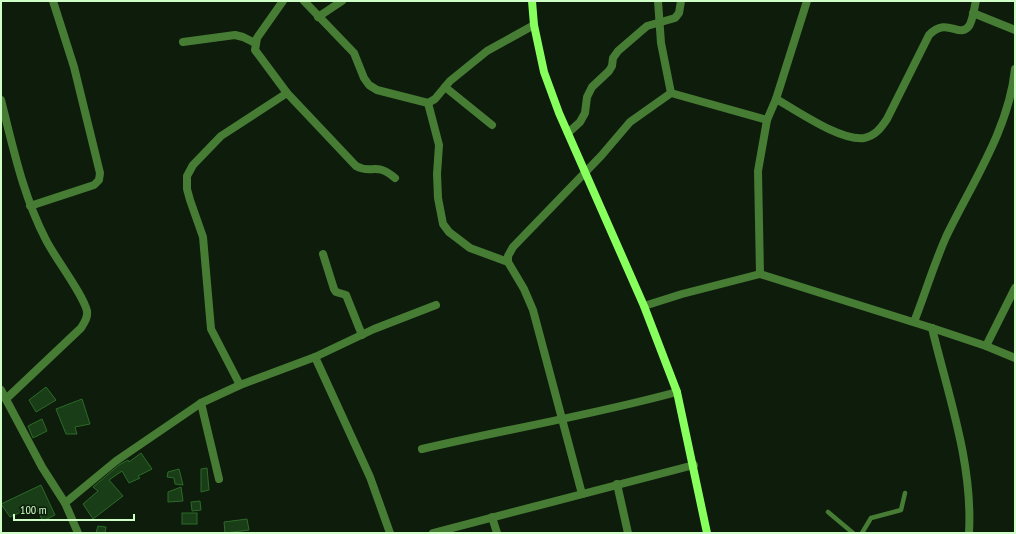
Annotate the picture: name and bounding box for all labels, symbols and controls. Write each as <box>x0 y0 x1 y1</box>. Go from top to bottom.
scale bar <box>14 496 134 522</box>
text: 100 m <box>20 502 47 517</box>

